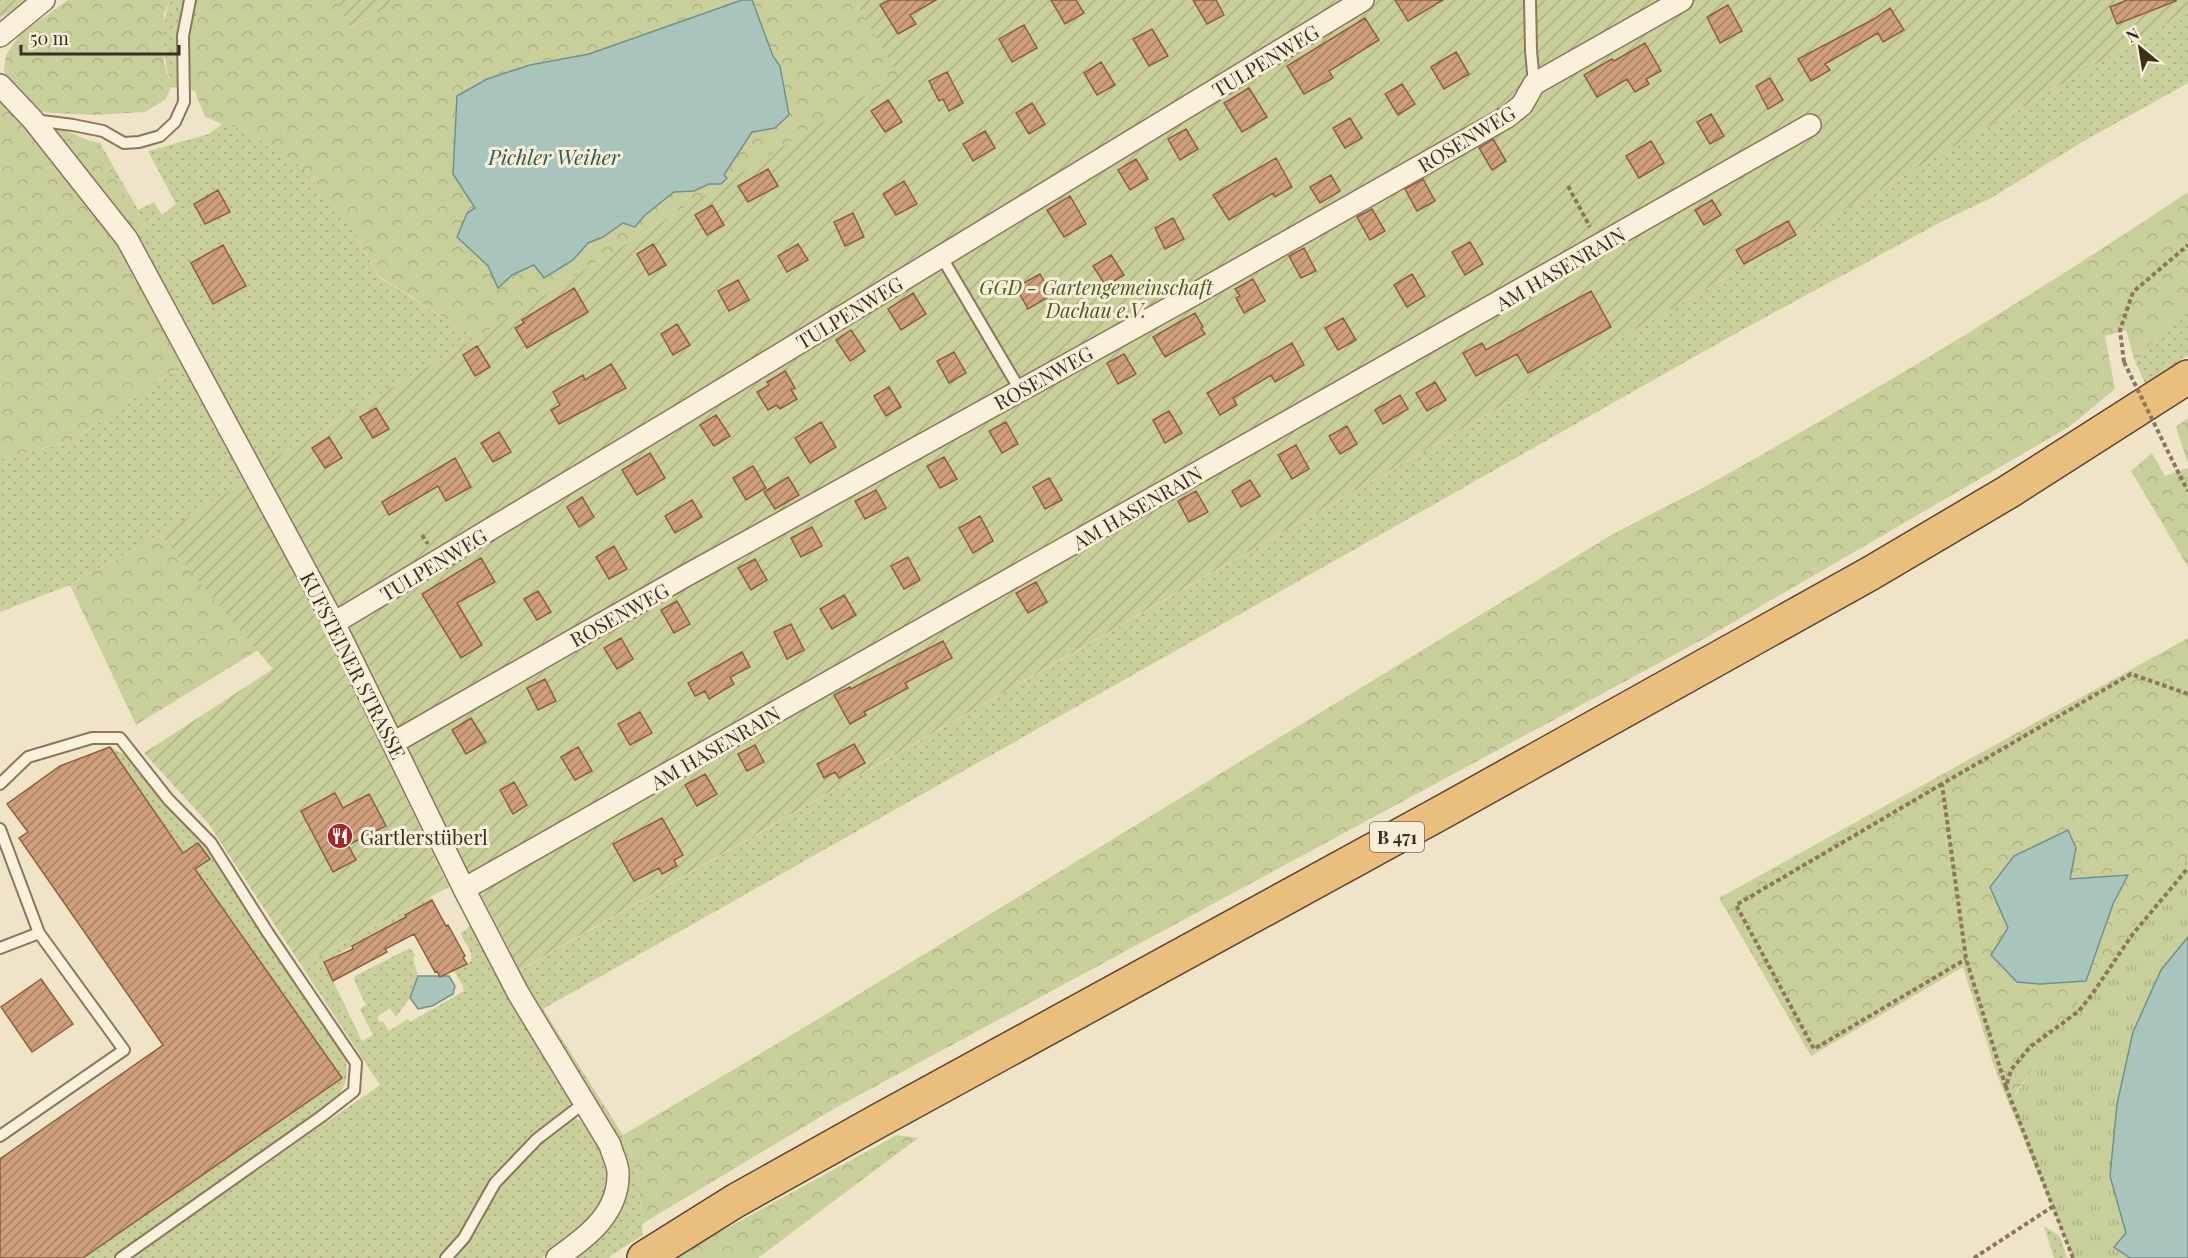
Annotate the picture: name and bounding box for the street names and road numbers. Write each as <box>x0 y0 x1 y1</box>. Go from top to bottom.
street label: TULPENWEG <box>1207 17 1323 103</box>
street label: ROSENWEG <box>1412 98 1520 178</box>
street label: AM HASENRAIN <box>1489 220 1630 317</box>
street label: TULPENWEG <box>791 269 907 355</box>
street label: ROSENWEG <box>989 339 1097 415</box>
street label: AM HASENRAIN <box>1066 459 1207 556</box>
street label: TULPENWEG <box>375 521 491 607</box>
street label: KUFSTEINER STRASSE <box>295 567 413 763</box>
street label: ROSENWEG <box>565 576 673 652</box>
street label: AM HASENRAIN <box>644 699 785 796</box>
road number: B 471 <box>1370 822 1424 852</box>

